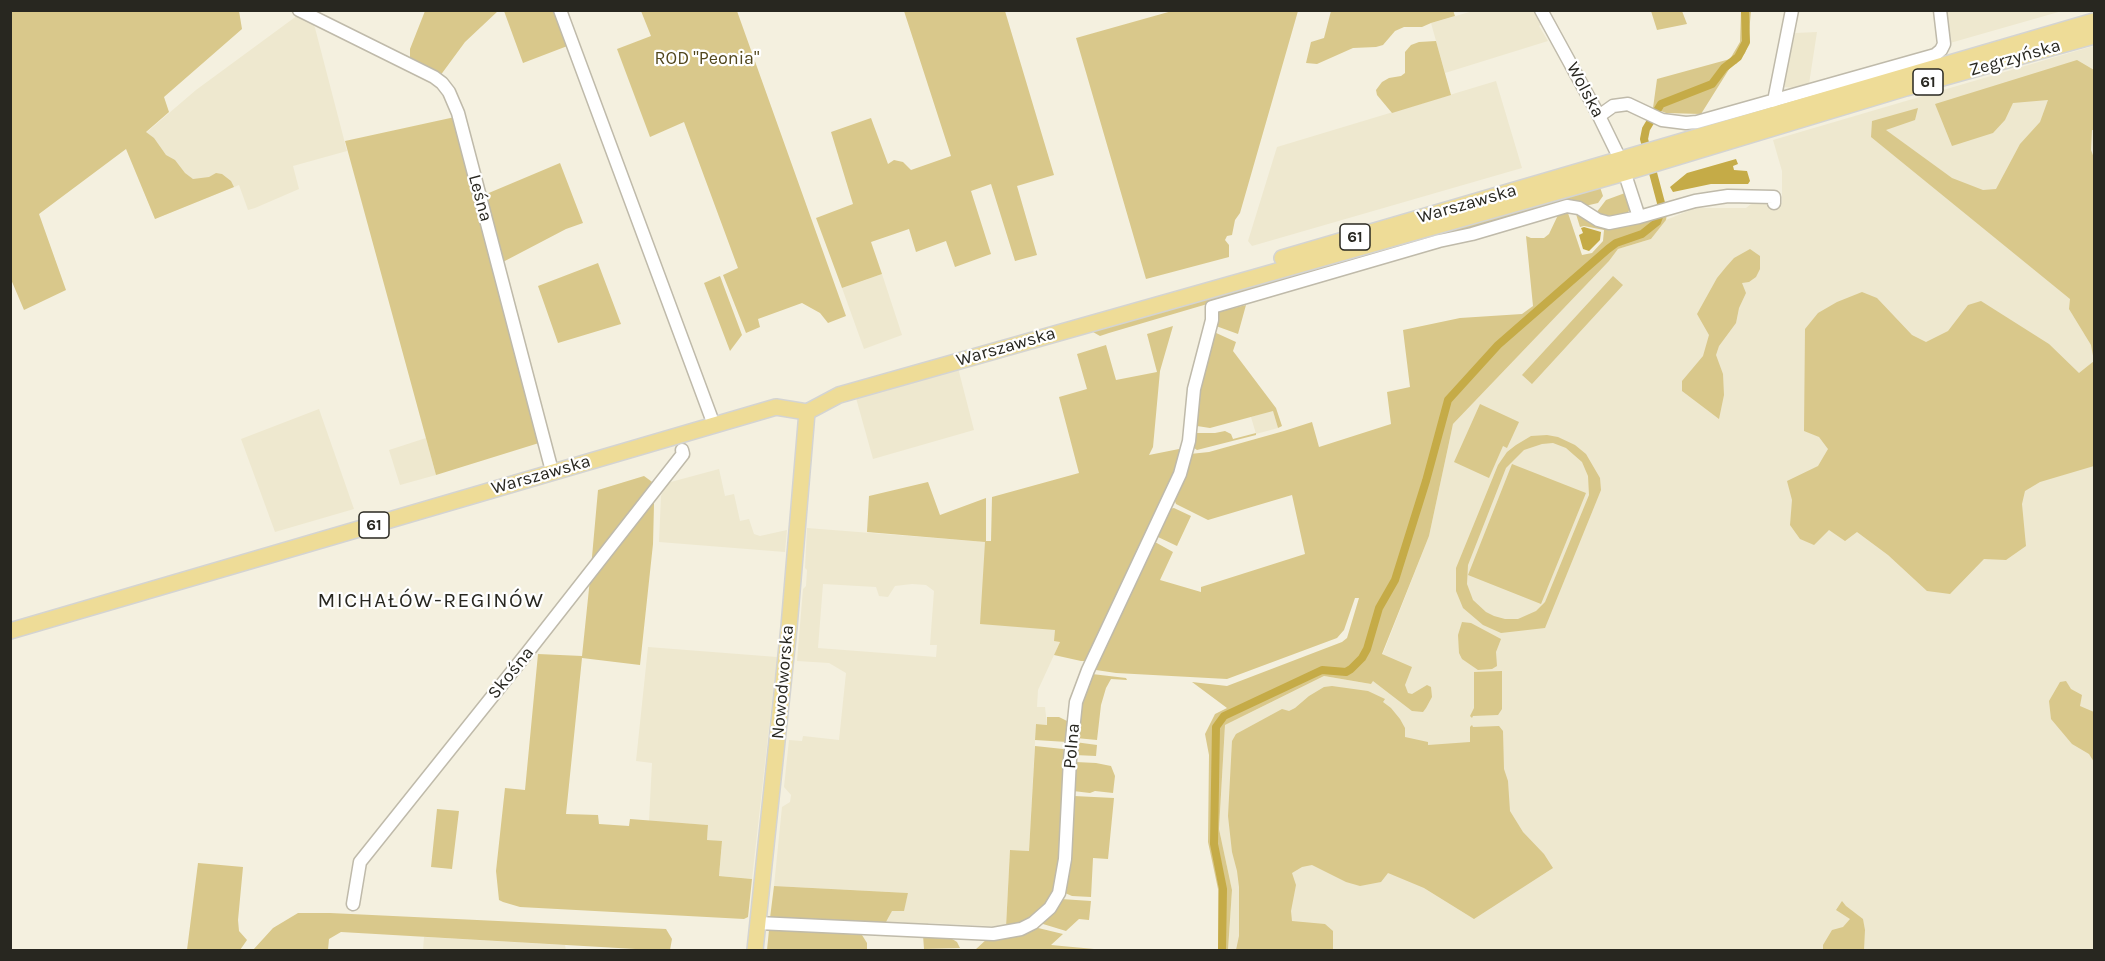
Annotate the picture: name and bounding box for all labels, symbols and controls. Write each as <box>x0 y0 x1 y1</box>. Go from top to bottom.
street label: Zegrzyńska <box>1967 35 2063 81</box>
park label: ROD "Peonia" <box>655 48 759 70</box>
street label: Wolska <box>1561 58 1609 122</box>
road number: 61 <box>1913 69 1943 95</box>
street label: Leśna <box>463 172 497 224</box>
street label: Warszawska <box>1415 180 1519 228</box>
road number: 61 <box>1340 224 1370 250</box>
street label: Warszawska <box>954 323 1058 371</box>
street label: Warszawska <box>489 451 593 499</box>
road number: 61 <box>359 512 389 538</box>
district label: MICHAŁÓW-REGINÓW <box>318 588 544 614</box>
street label: Nowodworska <box>767 624 799 740</box>
street label: Skośna <box>483 642 539 704</box>
street label: Polna <box>1059 722 1085 770</box>

